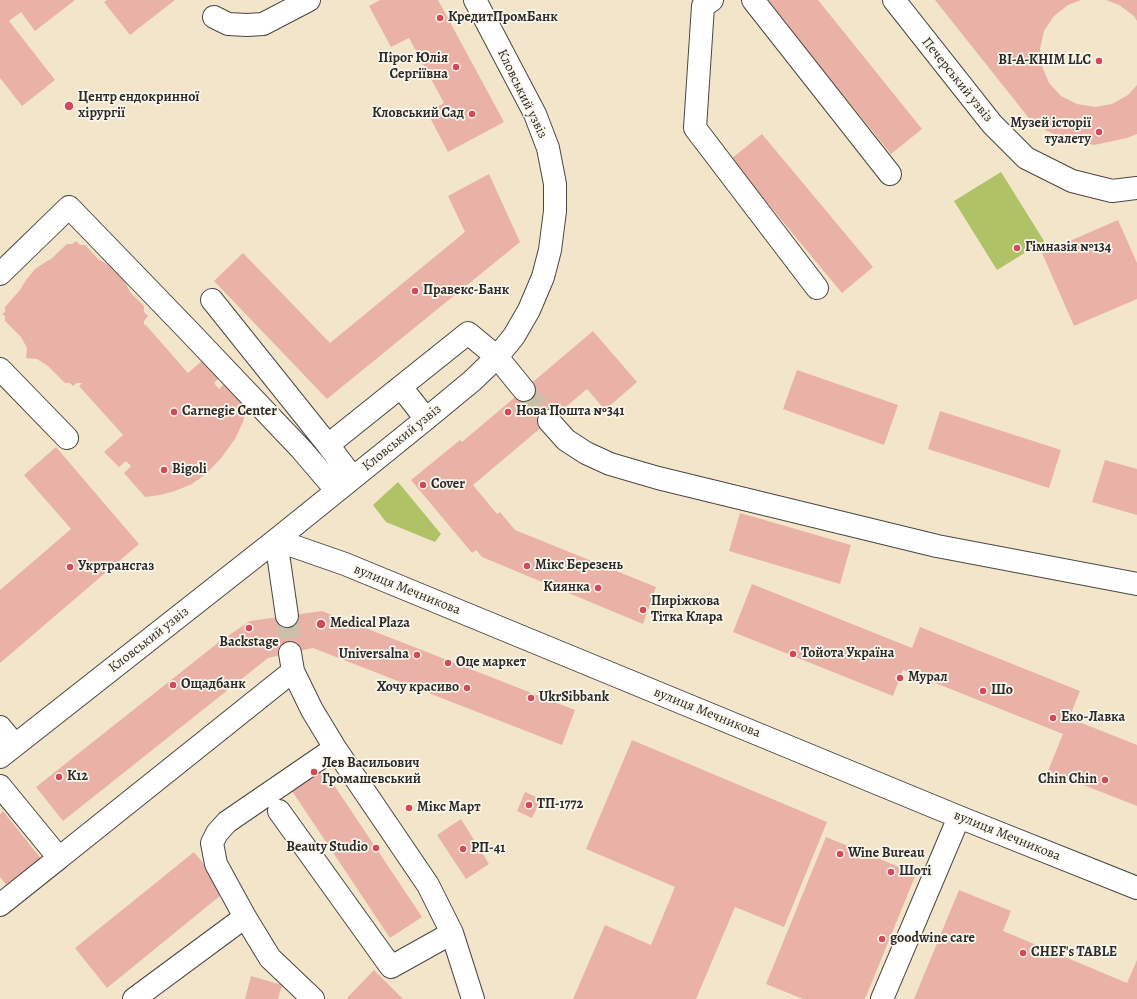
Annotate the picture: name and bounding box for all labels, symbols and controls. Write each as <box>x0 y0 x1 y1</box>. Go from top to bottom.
place label: КредитПромБанк <box>448 10 558 26</box>
marker: КредитПромБанк <box>435 13 445 23</box>
street label: Печерський узвіз <box>918 34 996 126</box>
street label: Кловський узвіз <box>493 47 551 141</box>
place label: Пірог Юлія Сергіївна <box>378 51 448 84</box>
place label: BI-A-KHIM LLC <box>998 53 1091 69</box>
marker: BI-A-KHIM LLC <box>1094 56 1104 66</box>
marker: Пірог Юлія Сергіївна <box>451 62 461 72</box>
place label: Центр ендокринної хірургії <box>78 90 199 122</box>
marker: Центр ендокринної хірургії <box>63 100 75 112</box>
place label: Кловський Сад <box>372 106 464 122</box>
marker: Кловський Сад <box>467 109 477 119</box>
place label: Музей історії туалету <box>1010 116 1091 148</box>
marker: Музей історії туалету <box>1094 127 1104 137</box>
place label: Гімназія №134 <box>1025 240 1111 256</box>
marker: Гімназія №134 <box>1012 243 1022 253</box>
place label: Правекс-Банк <box>423 283 509 299</box>
marker: Правекс-Банк <box>410 286 420 296</box>
street label: Кловський узвіз <box>359 401 445 475</box>
place label: Carnegie Center <box>182 404 277 420</box>
place label: Нова Пошта №341 <box>516 404 625 420</box>
marker: Carnegie Center <box>169 407 179 417</box>
marker: Нова Пошта №341 <box>503 407 513 417</box>
place label: Bigoli <box>172 462 207 478</box>
marker: Bigoli <box>159 465 169 475</box>
place label: Cover <box>431 477 465 493</box>
marker: Cover <box>418 480 428 490</box>
place label: Мікс Березень <box>535 558 623 574</box>
place label: Укртрансгаз <box>78 559 154 575</box>
street label: вулиця Мечникова <box>351 561 463 619</box>
marker: Мікс Березень <box>522 561 532 571</box>
marker: Укртрансгаз <box>65 562 75 572</box>
place label: Киянка <box>543 580 590 596</box>
marker: Киянка <box>593 583 603 593</box>
place label: Пиріжкова Тітка Клара <box>651 594 723 626</box>
street label: Кловський узвіз <box>106 603 192 677</box>
marker: Пиріжкова Тітка Клара <box>638 605 648 615</box>
place label: Medical Plaza <box>330 616 410 632</box>
marker: Medical Plaza <box>315 618 327 630</box>
marker: Backstage <box>244 623 254 633</box>
place label: Backstage <box>219 635 279 651</box>
place label: Тойота Україна <box>801 646 894 662</box>
place label: Universalna <box>339 647 409 663</box>
marker: Тойота Україна <box>788 649 798 659</box>
marker: Universalna <box>412 650 422 660</box>
place label: Оце маркет <box>456 655 526 671</box>
marker: Оце маркет <box>443 658 453 668</box>
place label: Мурал <box>908 670 948 686</box>
marker: Мурал <box>895 673 905 683</box>
place label: Ощадбанк <box>181 677 246 693</box>
marker: Ощадбанк <box>168 680 178 690</box>
place label: Хочу красиво <box>377 680 459 696</box>
marker: Хочу красиво <box>462 683 472 693</box>
place label: Шо <box>991 683 1013 699</box>
street label: вулиця Мечникова <box>651 684 763 742</box>
marker: Шо <box>978 686 988 696</box>
place label: UkrSibbank <box>539 690 609 706</box>
marker: UkrSibbank <box>526 693 536 703</box>
place label: Еко-Лавка <box>1061 710 1125 726</box>
marker: Еко-Лавка <box>1048 713 1058 723</box>
place label: Лев Васильович Громашевський <box>322 756 421 788</box>
marker: Лев Васильович Громашевський <box>309 767 319 777</box>
place label: К12 <box>67 769 88 785</box>
marker: К12 <box>54 772 64 782</box>
place label: Chin Chin <box>1038 772 1097 788</box>
marker: Chin Chin <box>1100 775 1110 785</box>
place label: ТП-1772 <box>537 797 583 813</box>
place label: Мікс Март <box>417 800 481 816</box>
marker: ТП-1772 <box>524 800 534 810</box>
marker: Мікс Март <box>404 803 414 813</box>
street label: вулиця Мечникова <box>951 807 1063 865</box>
place label: Beauty Studio <box>286 840 368 856</box>
place label: РП-41 <box>471 841 505 857</box>
marker: Beauty Studio <box>371 843 381 853</box>
marker: РП-41 <box>458 844 468 854</box>
place label: Wine Bureau <box>848 846 925 862</box>
marker: Wine Bureau <box>835 849 845 859</box>
place label: Шоті <box>899 864 931 880</box>
marker: Шоті <box>886 867 896 877</box>
place label: goodwine care <box>890 931 975 947</box>
marker: goodwine care <box>877 934 887 944</box>
place label: CHEF's TABLE <box>1031 945 1117 961</box>
marker: CHEF's TABLE <box>1018 948 1028 958</box>

